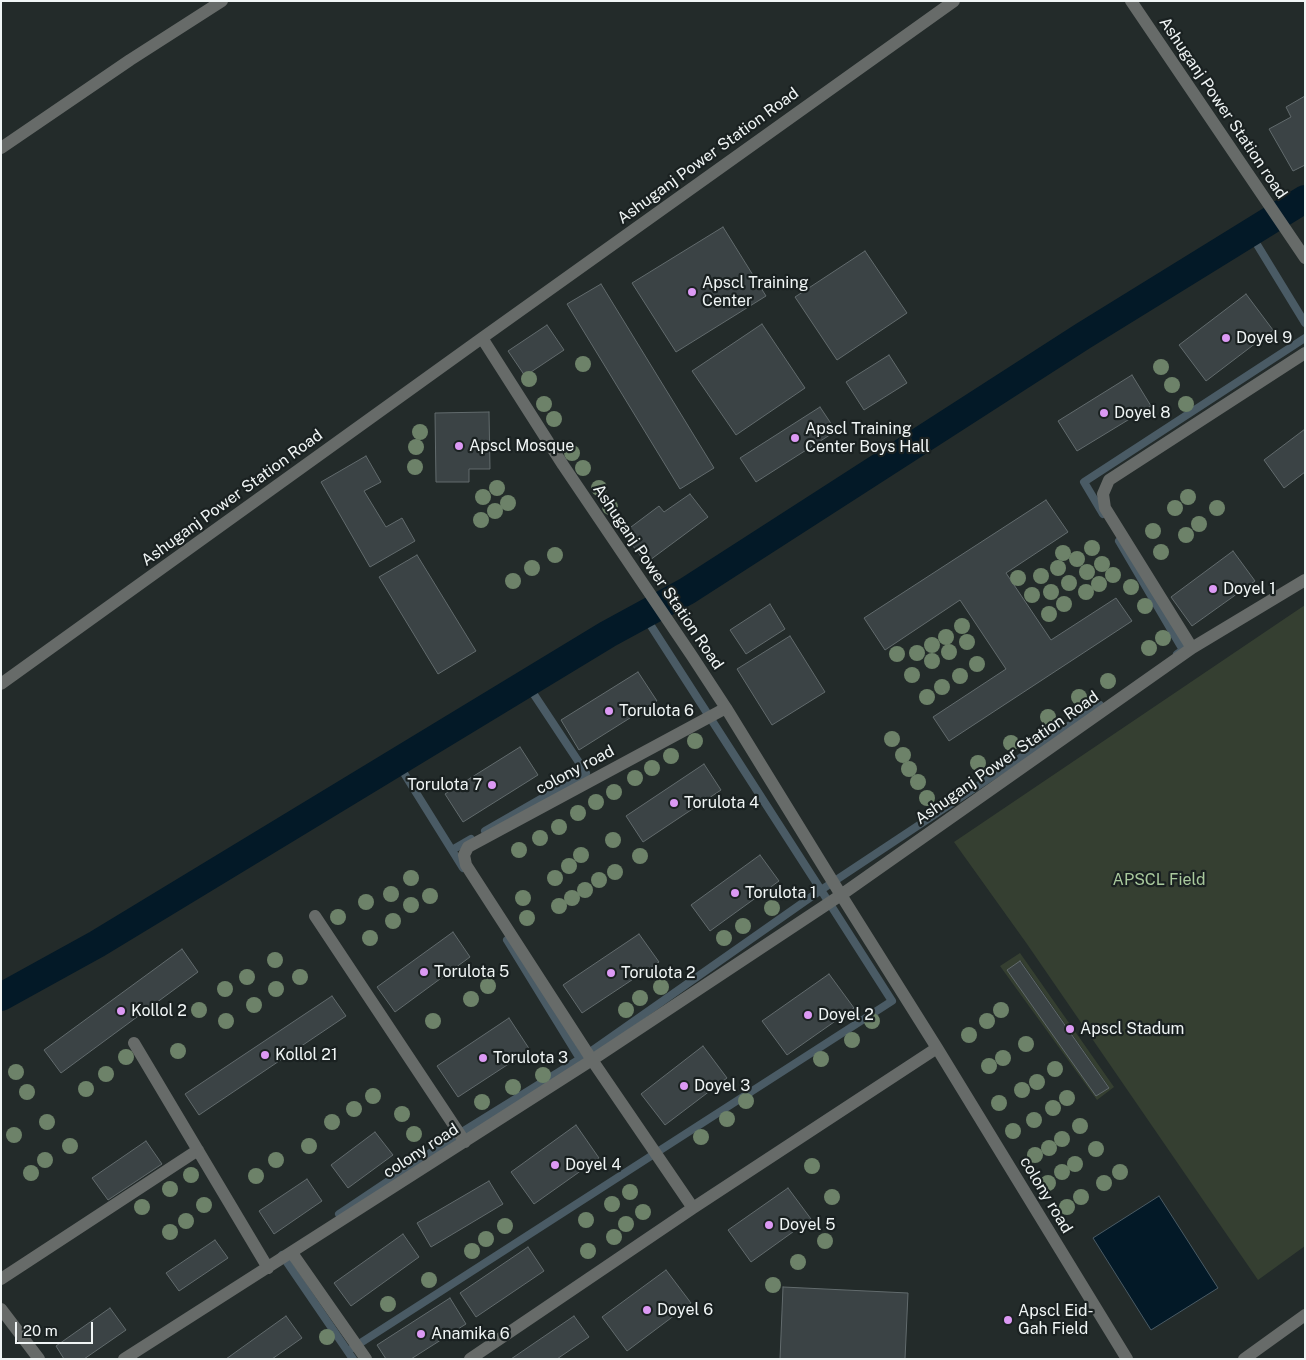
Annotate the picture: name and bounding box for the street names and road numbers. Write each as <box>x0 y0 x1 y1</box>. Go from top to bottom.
street label: Ashuganj Power Station road <box>1155 14 1291 202</box>
street label: Ashuganj Power Station Road <box>614 84 802 228</box>
street label: Ashuganj Power Station Road <box>138 426 326 570</box>
street label: Ashuganj Power Station Road <box>589 481 727 673</box>
street label: Ashuganj Power Station Road <box>912 687 1102 829</box>
street label: colony road <box>533 741 617 799</box>
street label: colony road <box>380 1120 462 1182</box>
street label: colony road <box>1016 1153 1076 1237</box>

